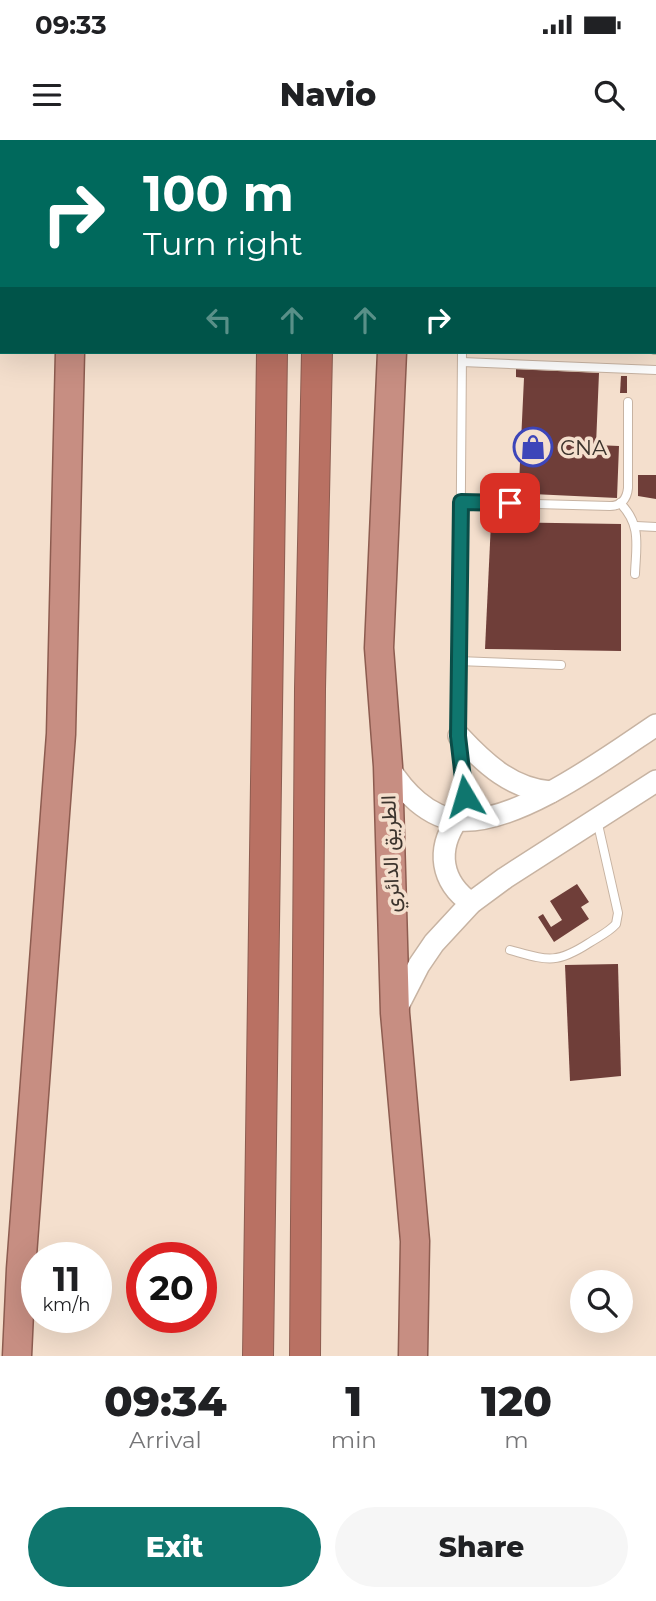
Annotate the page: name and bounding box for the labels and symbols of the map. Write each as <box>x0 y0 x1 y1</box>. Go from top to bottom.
shop icon: CNA <box>512 426 554 468</box>
place label: CNA <box>560 435 608 460</box>
pin <box>480 473 540 533</box>
position arrow <box>428 759 502 833</box>
street label: الطريق الدائري <box>375 795 410 913</box>
speed limit sign: 20 <box>126 1242 217 1333</box>

